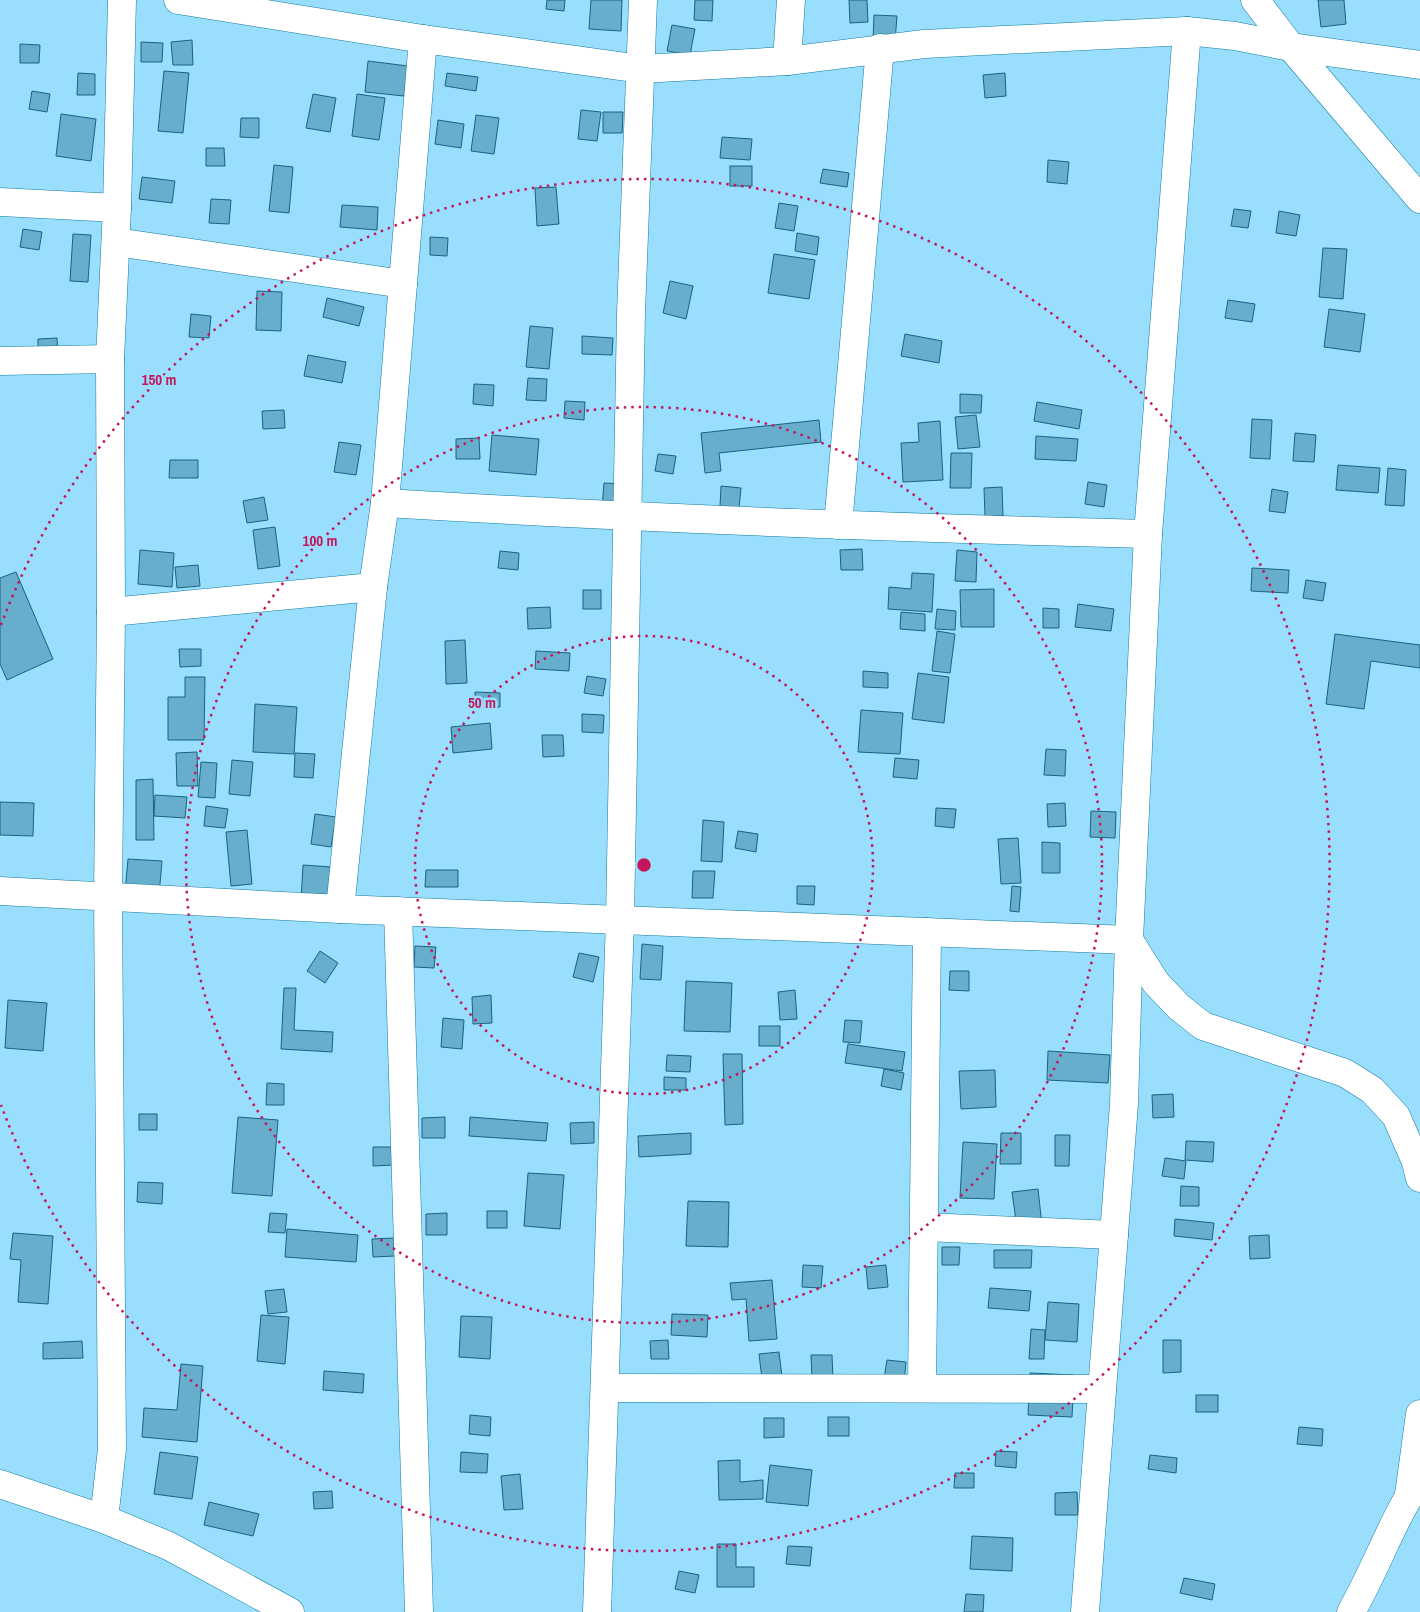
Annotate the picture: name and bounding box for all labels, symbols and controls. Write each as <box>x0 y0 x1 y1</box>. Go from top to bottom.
text: 150 m <box>142 369 176 390</box>
text: 100 m <box>303 530 337 551</box>
text: 50 m <box>468 692 496 713</box>
centre of rings <box>635 856 653 874</box>

